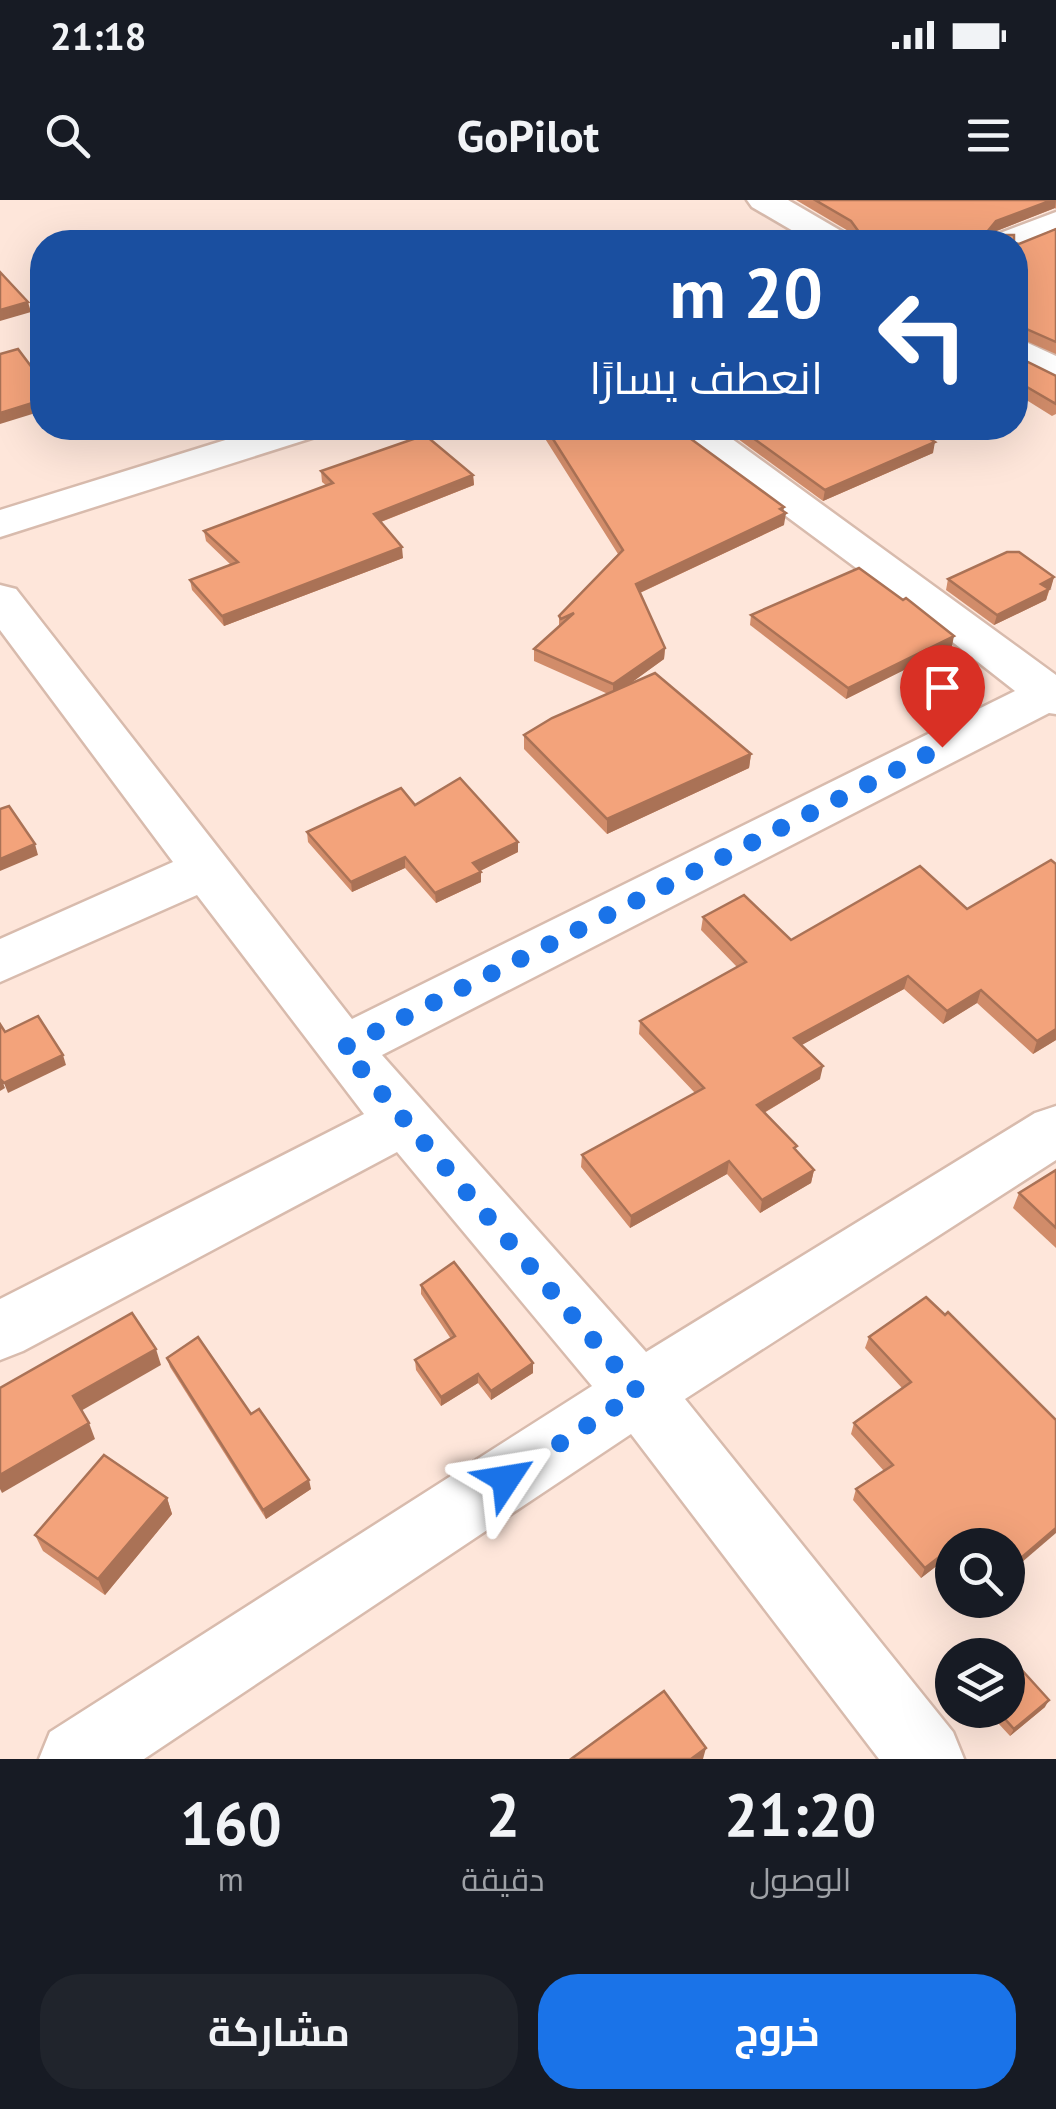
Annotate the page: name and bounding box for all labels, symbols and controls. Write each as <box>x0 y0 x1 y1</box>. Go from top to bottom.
text: 21:18 <box>50 11 146 60</box>
text: GoPilot <box>457 106 599 164</box>
icon: search <box>40 108 95 163</box>
icon: menu <box>961 108 1016 163</box>
text: 20 m <box>670 247 823 337</box>
icon: left <box>858 270 988 400</box>
text: انعطف يسارًا <box>589 348 823 406</box>
pin <box>900 645 985 748</box>
icon: arrive <box>915 660 970 715</box>
position arrow <box>454 1427 558 1531</box>
map controls <box>935 1528 1025 1728</box>
button: search <box>935 1528 1025 1618</box>
button: layers <box>935 1638 1025 1728</box>
text: 2 <box>486 1775 520 1853</box>
text: 21:20 <box>724 1775 876 1853</box>
text: 160 <box>180 1784 282 1862</box>
text: m <box>218 1858 244 1900</box>
text: دقيقة <box>461 1858 545 1900</box>
text: الوصول <box>749 1858 851 1900</box>
button: مشاركة <box>40 1974 518 2089</box>
button: خروج <box>538 1974 1016 2089</box>

